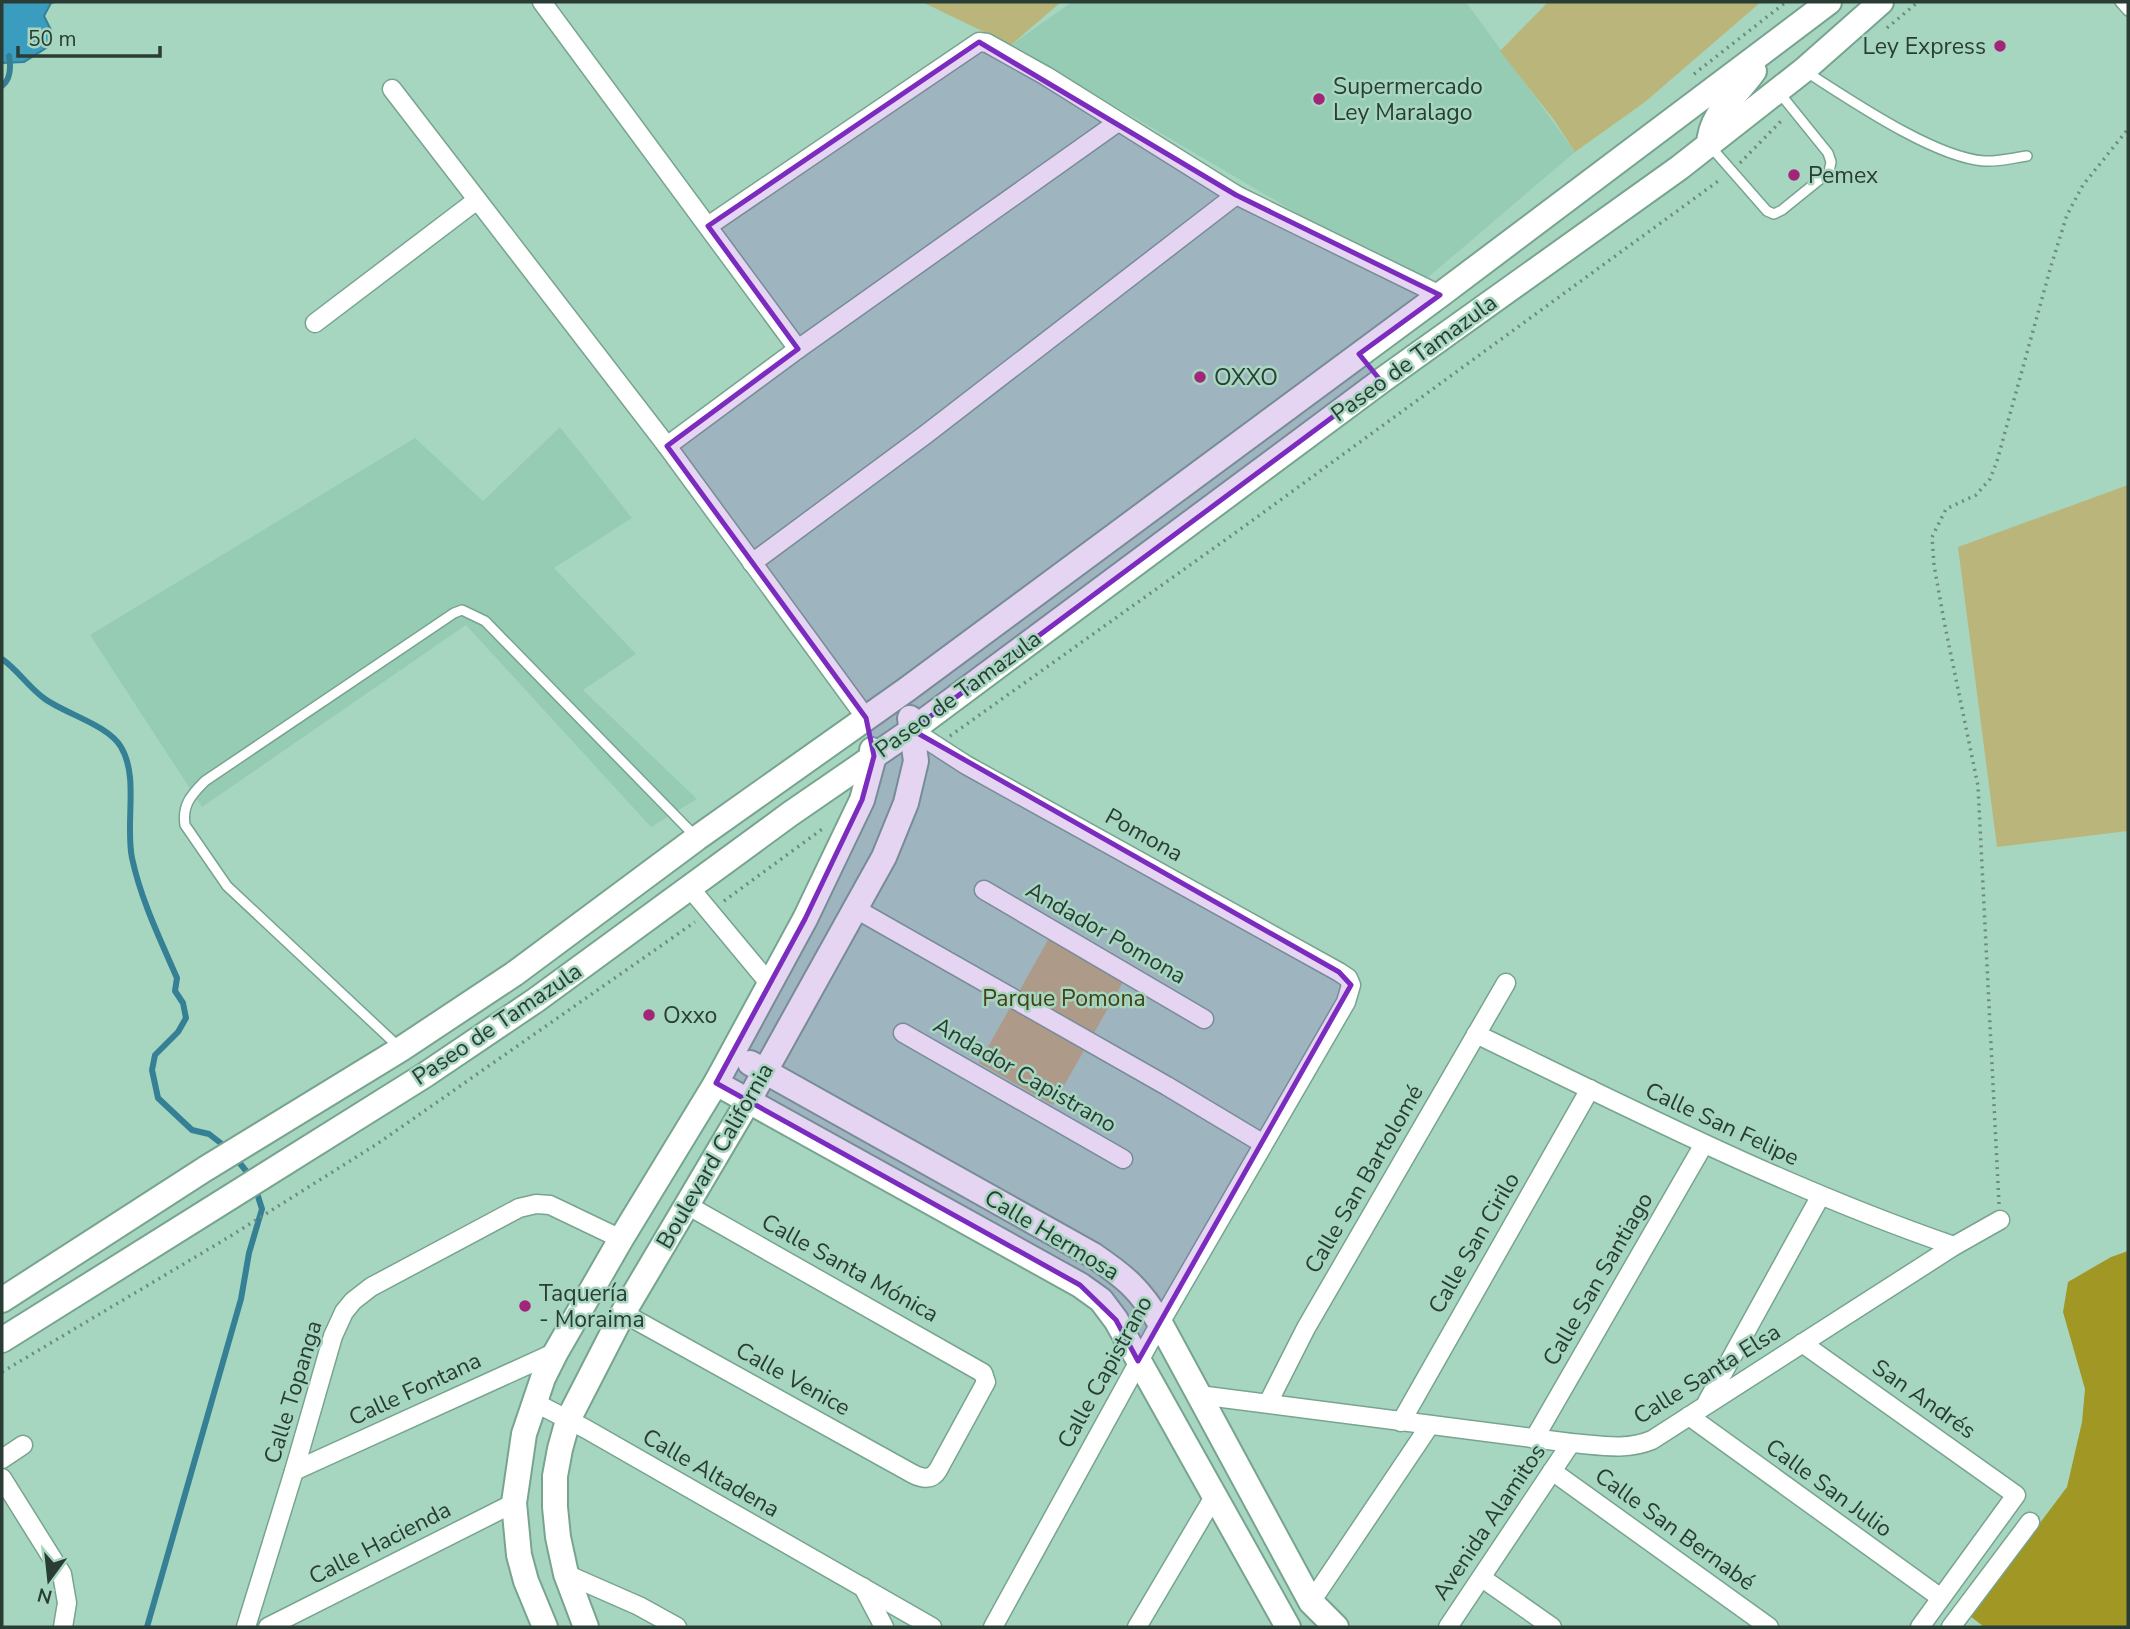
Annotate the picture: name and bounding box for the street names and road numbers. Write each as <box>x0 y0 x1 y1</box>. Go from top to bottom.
street label: Paseo de Tamazula <box>1325 287 1503 429</box>
street label: Paseo de Tamazula <box>869 623 1047 765</box>
street label: Pomona <box>1099 801 1189 869</box>
street label: Andador Pomona <box>1020 874 1192 992</box>
street label: Paseo de Tamazula <box>406 956 588 1092</box>
street label: Andador Capistrano <box>928 1010 1122 1140</box>
street label: Boulevard California <box>649 1057 781 1255</box>
street label: Calle San Felipe <box>1640 1075 1804 1173</box>
street label: Calle San Bartolomé <box>1297 1079 1431 1279</box>
street label: Calle San Cirilo <box>1421 1167 1527 1319</box>
street label: Calle Hermosa <box>979 1182 1125 1288</box>
street label: Calle San Santiago <box>1536 1187 1660 1371</box>
street label: Calle Santa Mónica <box>756 1206 944 1330</box>
street label: Calle Capistrano <box>1050 1290 1160 1454</box>
street label: Calle Santa Elsa <box>1628 1316 1786 1432</box>
street label: Calle Topanga <box>257 1317 329 1467</box>
street label: Calle Venice <box>730 1335 856 1423</box>
street label: Calle Fontana <box>344 1345 486 1433</box>
street label: San Andrés <box>1866 1352 1982 1446</box>
street label: Calle Altadena <box>637 1421 785 1525</box>
street label: Calle San Julio <box>1759 1432 1899 1544</box>
street label: Avenida Alamitos <box>1425 1438 1553 1606</box>
street label: Calle San Bernabé <box>1589 1460 1761 1598</box>
street label: Calle Hacienda <box>304 1494 456 1592</box>

